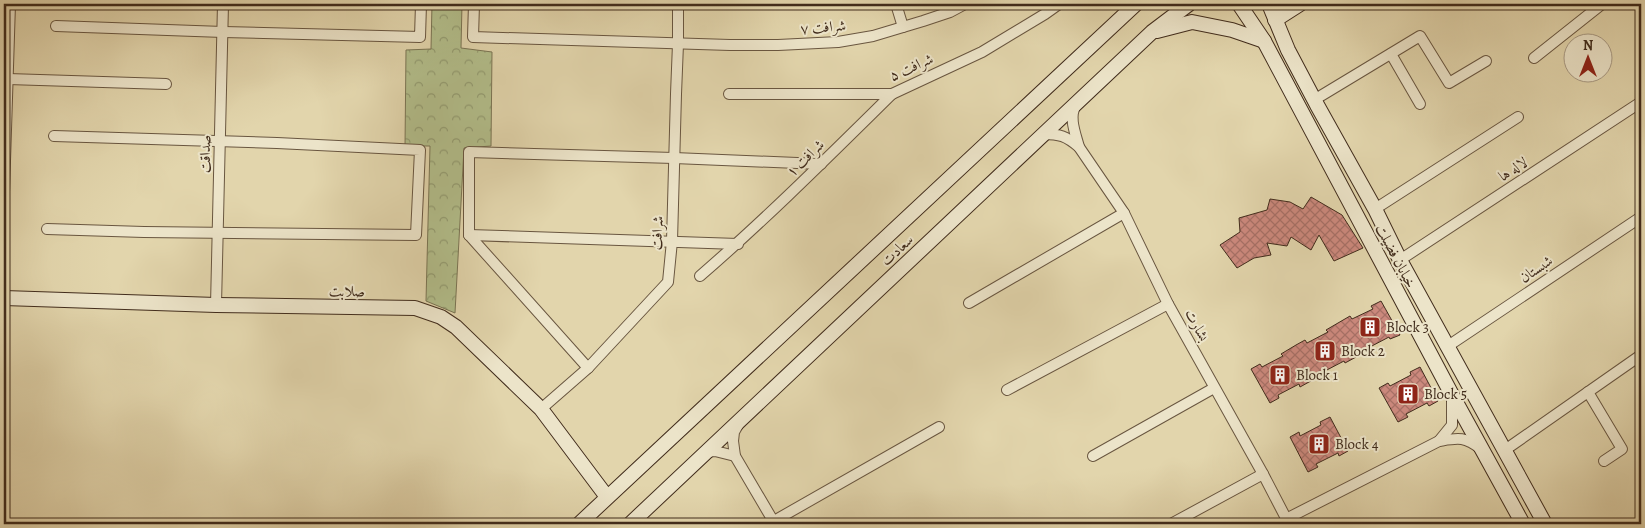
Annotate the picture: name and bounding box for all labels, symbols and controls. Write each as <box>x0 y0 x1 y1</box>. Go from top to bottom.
street label: شرافت ۷ <box>799 15 847 39</box>
north arrow <box>1562 32 1612 82</box>
text: N <box>1583 36 1593 55</box>
street label: شرافت ۵ <box>886 48 936 86</box>
street label: صداقت <box>195 135 215 173</box>
street label: شرافت ۱ <box>781 135 829 181</box>
street label: لاله ها <box>1495 152 1531 186</box>
street label: شرافت <box>646 215 668 251</box>
street label: خیابان فضیلت <box>1371 220 1421 292</box>
street label: سعادت <box>876 230 918 270</box>
street label: شبستان <box>1515 251 1557 287</box>
street label: صلابت <box>329 281 365 301</box>
street label: بشارت <box>1180 305 1214 345</box>
building icon: Block 3 <box>1358 315 1382 339</box>
place label: Block 3 <box>1386 317 1429 337</box>
building icon: Block 2 <box>1313 339 1337 363</box>
place label: Block 2 <box>1341 341 1385 361</box>
building icon: Block 1 <box>1268 363 1292 387</box>
place label: Block 1 <box>1296 365 1338 385</box>
building icon: Block 5 <box>1396 382 1420 406</box>
place label: Block 5 <box>1424 384 1467 404</box>
building icon: Block 4 <box>1307 432 1331 456</box>
place label: Block 4 <box>1335 434 1379 454</box>

